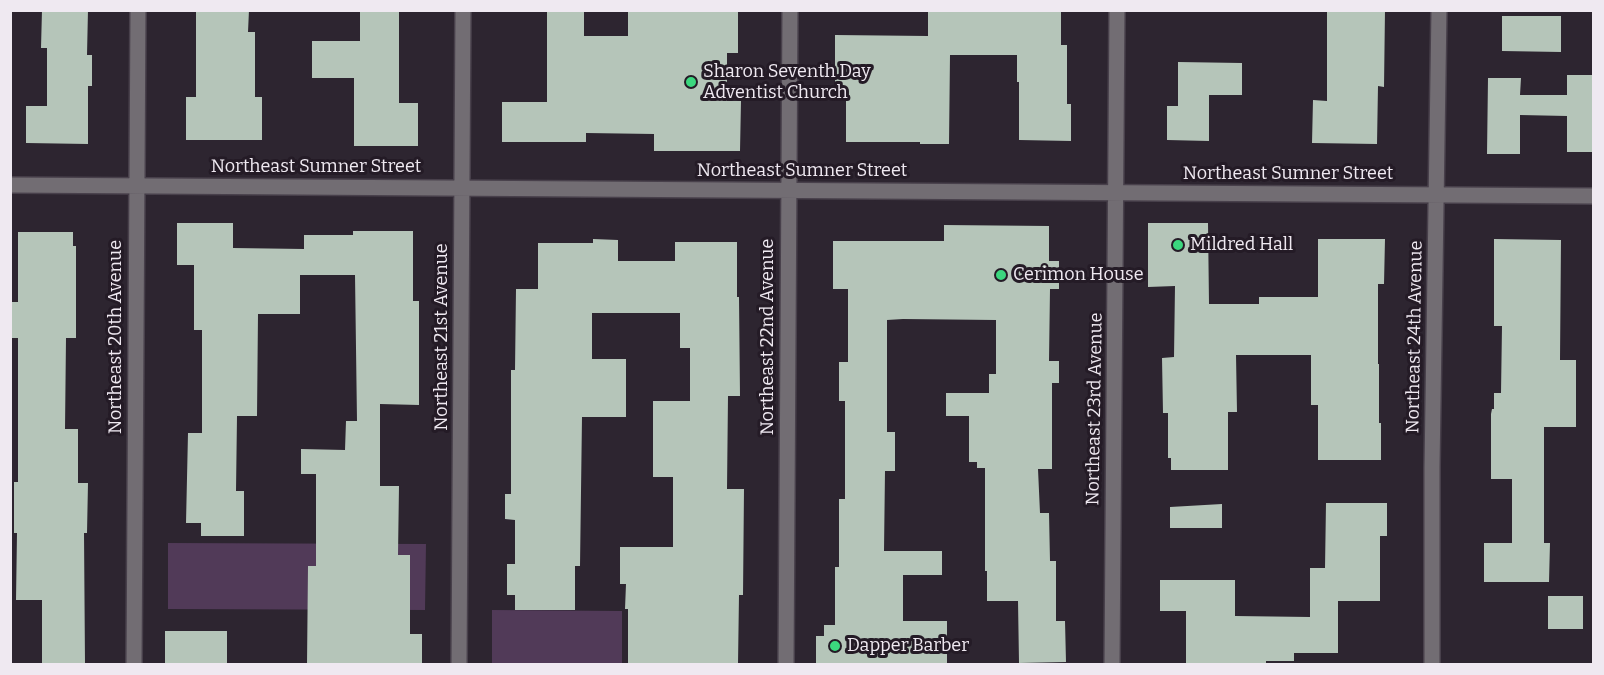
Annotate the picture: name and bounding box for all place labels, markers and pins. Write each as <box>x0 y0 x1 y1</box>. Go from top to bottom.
place label: Sharon Seventh Day Adventist Church <box>703 61 871 104</box>
marker: Sharon Seventh Day Adventist Church <box>684 75 698 89</box>
place label: Mildred Hall <box>1190 234 1293 256</box>
marker: Mildred Hall <box>1171 238 1185 252</box>
place label: Cerimon House <box>1013 264 1144 286</box>
marker: Cerimon House <box>994 268 1008 282</box>
place label: Dapper Barber <box>847 635 969 657</box>
marker: Dapper Barber <box>828 639 842 653</box>

